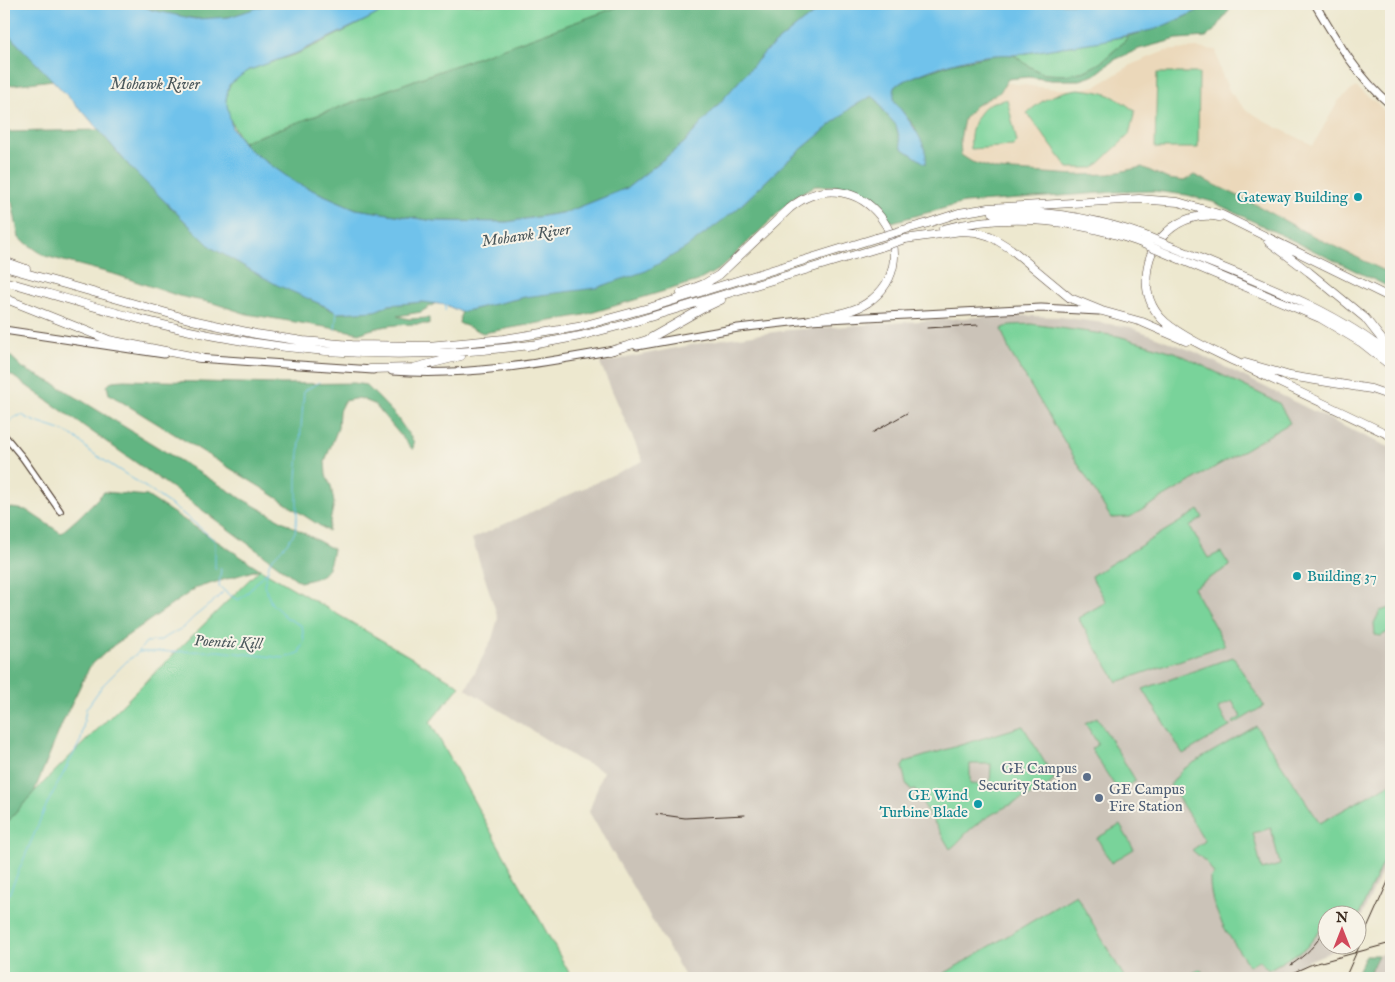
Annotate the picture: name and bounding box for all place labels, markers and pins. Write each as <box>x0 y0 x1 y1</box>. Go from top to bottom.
place label: Gateway Building <box>1237 188 1349 207</box>
marker: Gateway Building <box>1352 191 1364 203</box>
place label: Building 37 <box>1307 567 1377 586</box>
marker: Building 37 <box>1291 570 1303 582</box>
place label: GE Campus Security Station <box>978 759 1077 795</box>
marker: GE Campus Security Station <box>1081 771 1093 783</box>
place label: GE Campus Fire Station <box>1109 780 1185 816</box>
place label: GE Wind Turbine Blade <box>880 786 969 822</box>
marker: GE Campus Fire Station <box>1093 792 1105 804</box>
marker: GE Wind Turbine Blade <box>972 798 984 810</box>

